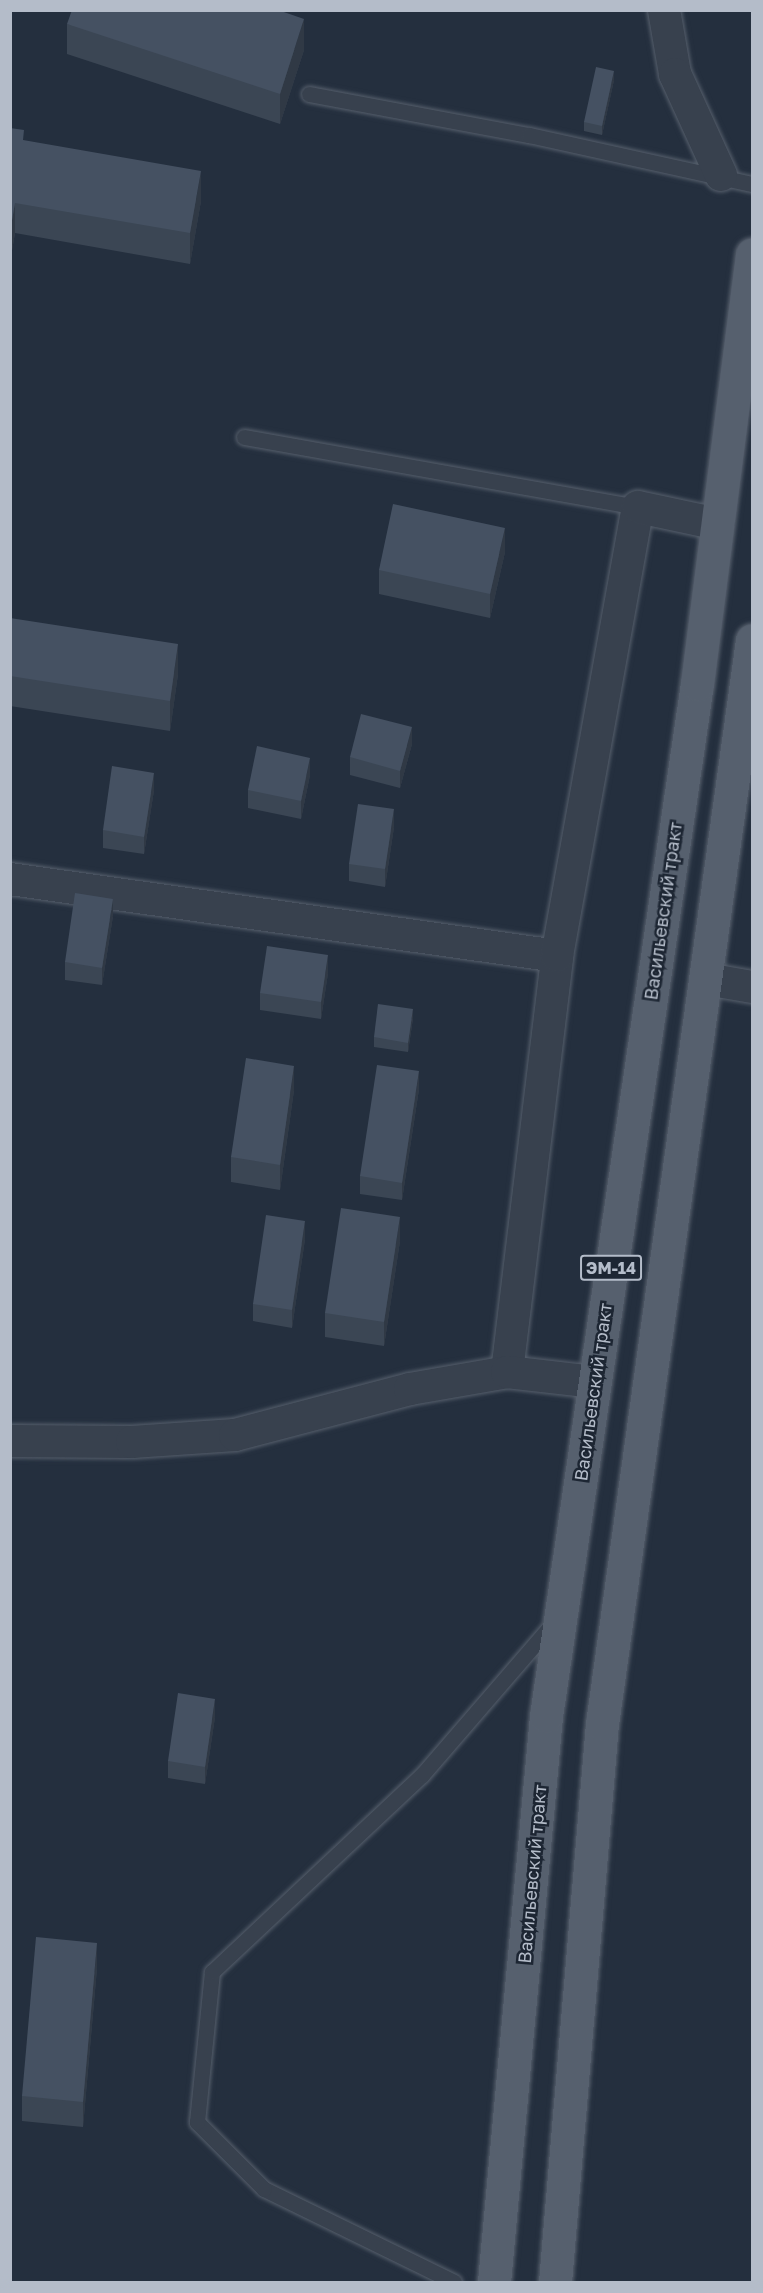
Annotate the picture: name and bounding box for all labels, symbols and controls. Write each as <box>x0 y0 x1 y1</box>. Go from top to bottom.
street label: Васильевский тракт <box>640 821 686 1001</box>
road number: ЭМ-14 <box>580 1255 642 1281</box>
street label: Васильевский тракт <box>570 1302 616 1482</box>
street label: Васильевский тракт <box>513 1784 551 1964</box>

